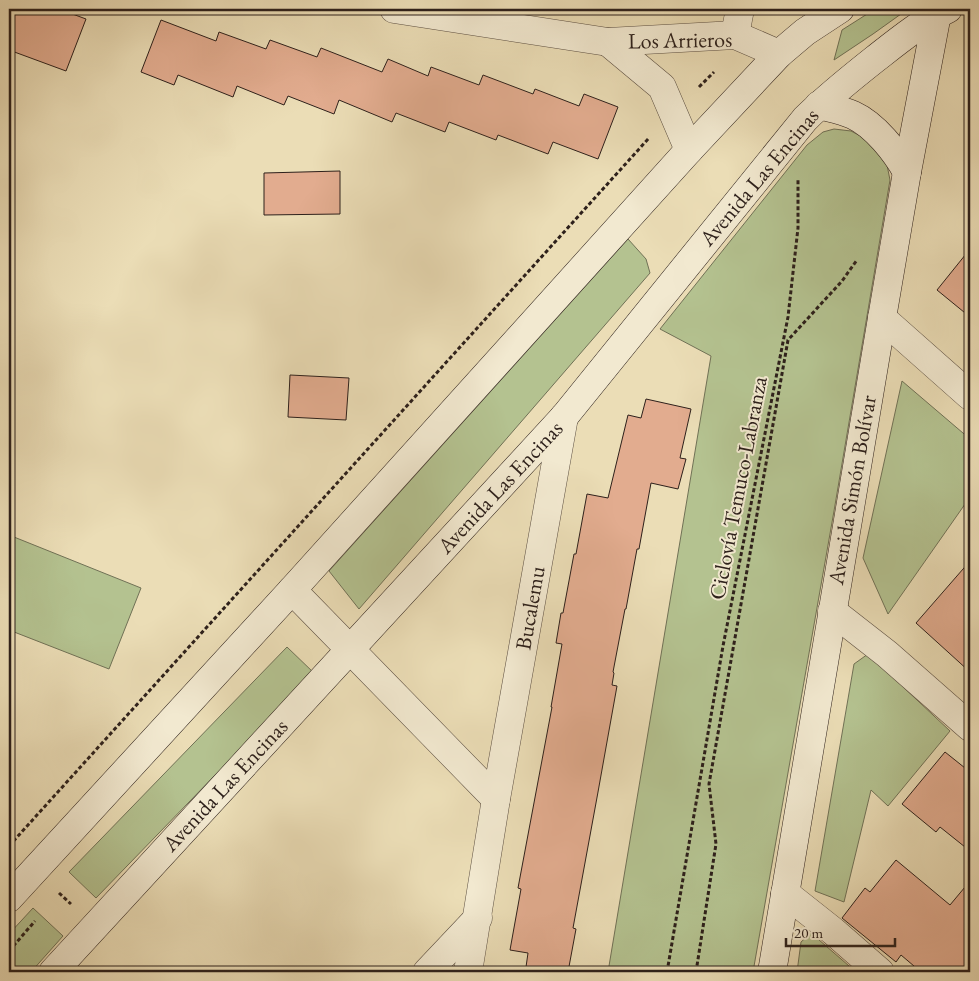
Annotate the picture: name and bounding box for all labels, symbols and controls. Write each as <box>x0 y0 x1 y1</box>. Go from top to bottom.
street label: Los Arrieros <box>628 25 732 55</box>
street label: Avenida Las Encinas <box>692 102 825 253</box>
street label: Ciclovía Temuco-Labranza <box>702 374 774 602</box>
street label: Avenida Simón Bolívar <box>821 392 883 588</box>
street label: Avenida Las Encinas <box>430 414 569 560</box>
street label: Bucalemu <box>508 563 552 652</box>
street label: Avenida Las Encinas <box>155 712 294 858</box>
scale bar <box>786 916 895 948</box>
text: 20 m <box>794 923 823 942</box>

